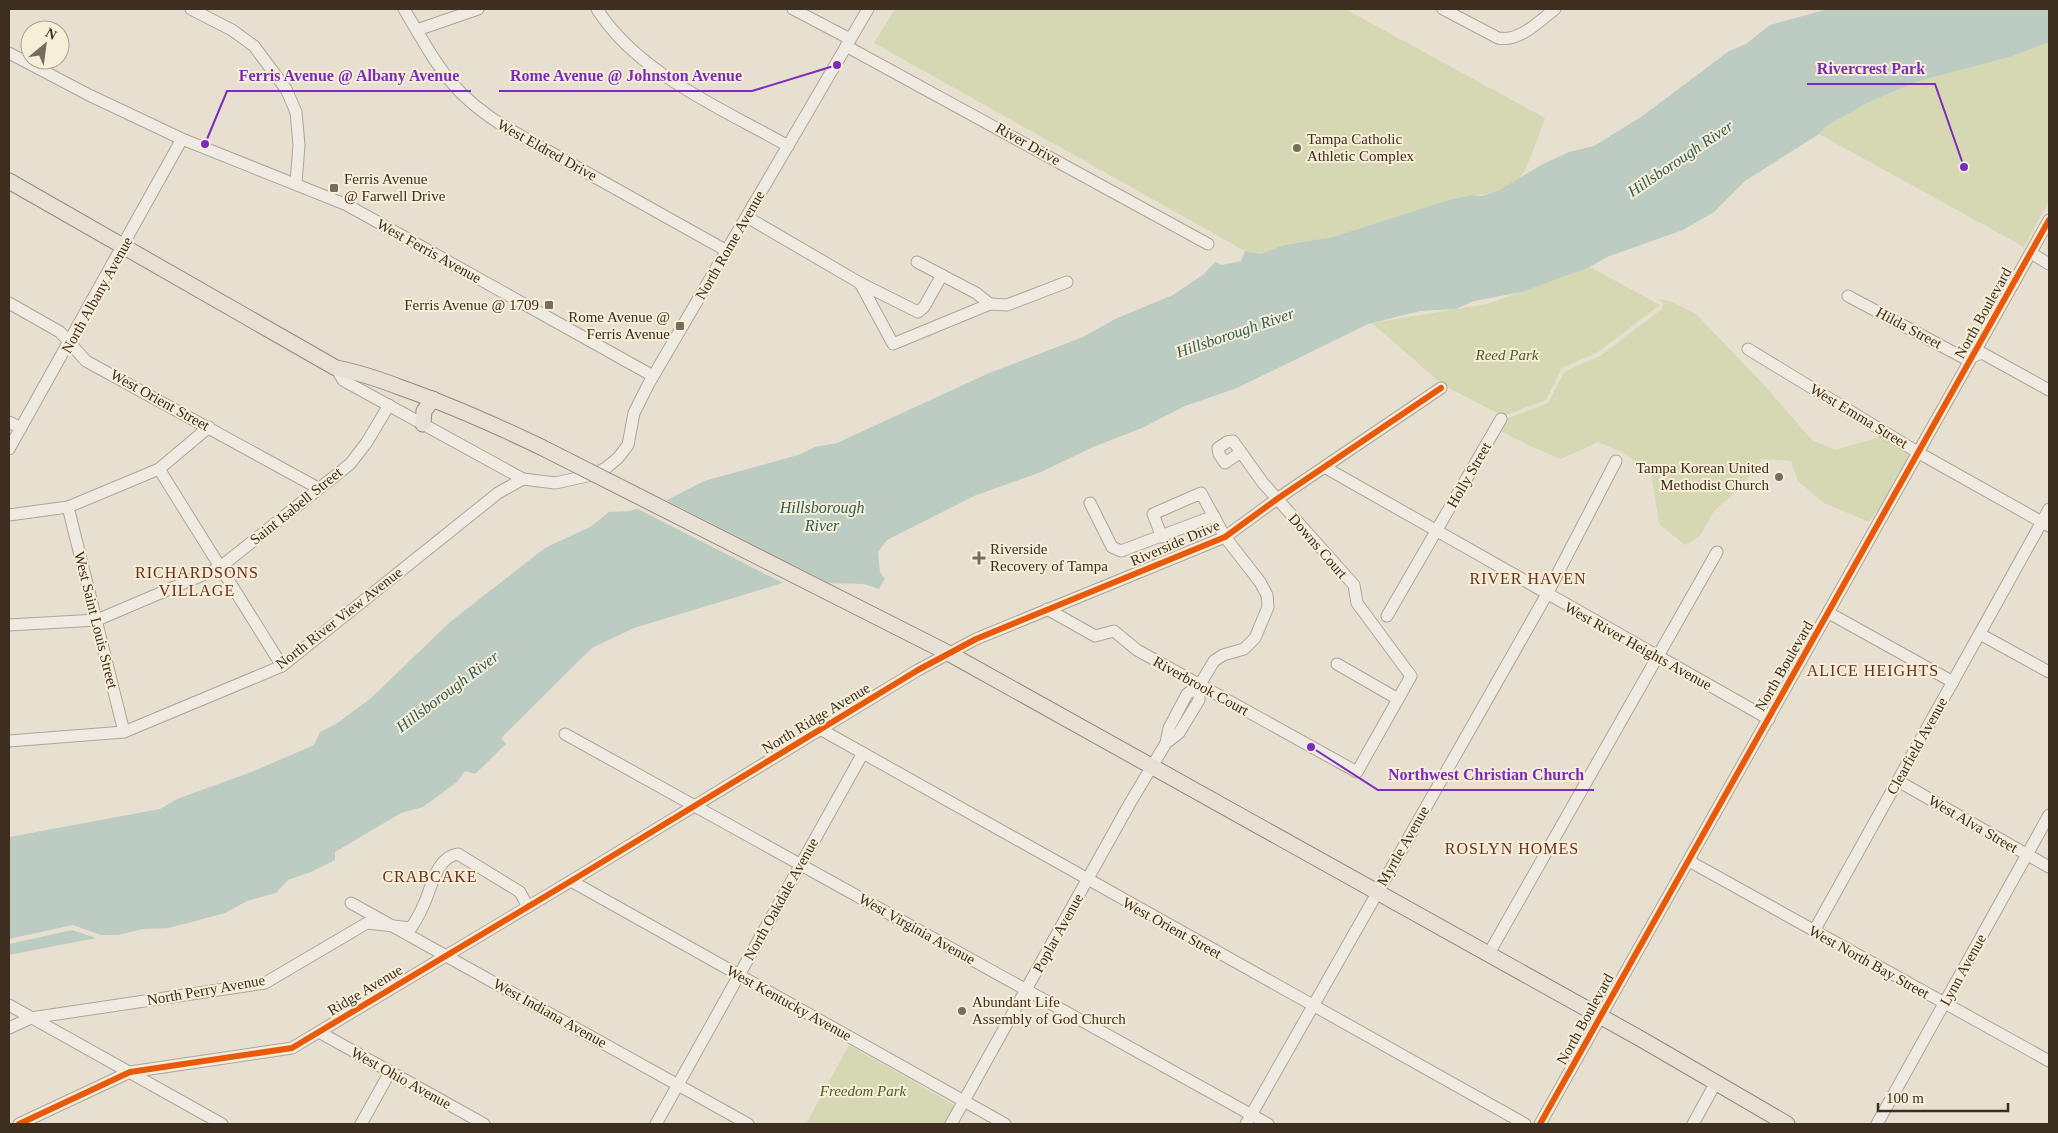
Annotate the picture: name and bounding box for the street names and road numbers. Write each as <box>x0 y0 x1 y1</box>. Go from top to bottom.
street label: West Eldred Drive <box>494 116 600 184</box>
street label: River Drive <box>993 120 1063 168</box>
street label: North Rome Avenue <box>692 187 768 302</box>
street label: West Ferris Avenue <box>374 216 484 286</box>
street label: North Albany Avenue <box>58 234 136 356</box>
street label: North Boulevard <box>1951 264 2015 361</box>
street label: Hilda Street <box>1873 304 1945 352</box>
street label: West Orient Street <box>108 366 213 434</box>
street label: West Emma Street <box>1807 380 1912 452</box>
street label: Holly Street <box>1444 439 1495 511</box>
street label: Saint Isabell Street <box>247 464 346 548</box>
street label: Downs Court <box>1286 510 1351 582</box>
street label: Riverside Drive <box>1128 517 1222 569</box>
street label: West Saint Louis Street <box>71 550 121 691</box>
street label: North River View Avenue <box>273 564 405 672</box>
street label: West River Heights Avenue <box>1562 599 1715 693</box>
street label: North Boulevard <box>1752 618 1816 714</box>
street label: Riverbrook Court <box>1151 653 1252 719</box>
street label: North Ridge Avenue <box>759 679 873 757</box>
street label: Clearfield Avenue <box>1884 694 1950 797</box>
street label: West Alva Street <box>1926 792 2021 856</box>
street label: Myrtle Avenue <box>1374 803 1432 889</box>
street label: North Oakdale Avenue <box>741 835 821 963</box>
street label: West Virginia Avenue <box>856 890 978 968</box>
street label: Poplar Avenue <box>1030 891 1086 975</box>
street label: West Orient Street <box>1120 894 1225 962</box>
street label: West North Bay Street <box>1806 922 1933 1002</box>
street label: Lynn Avenue <box>1937 931 1989 1009</box>
street label: Ridge Avenue <box>325 961 406 1019</box>
street label: West Kentucky Avenue <box>724 962 854 1044</box>
street label: North Boulevard <box>1553 970 1617 1067</box>
street label: North Perry Avenue <box>146 972 267 1008</box>
street label: West Indiana Avenue <box>491 975 610 1051</box>
street label: West Ohio Avenue <box>348 1044 454 1112</box>

